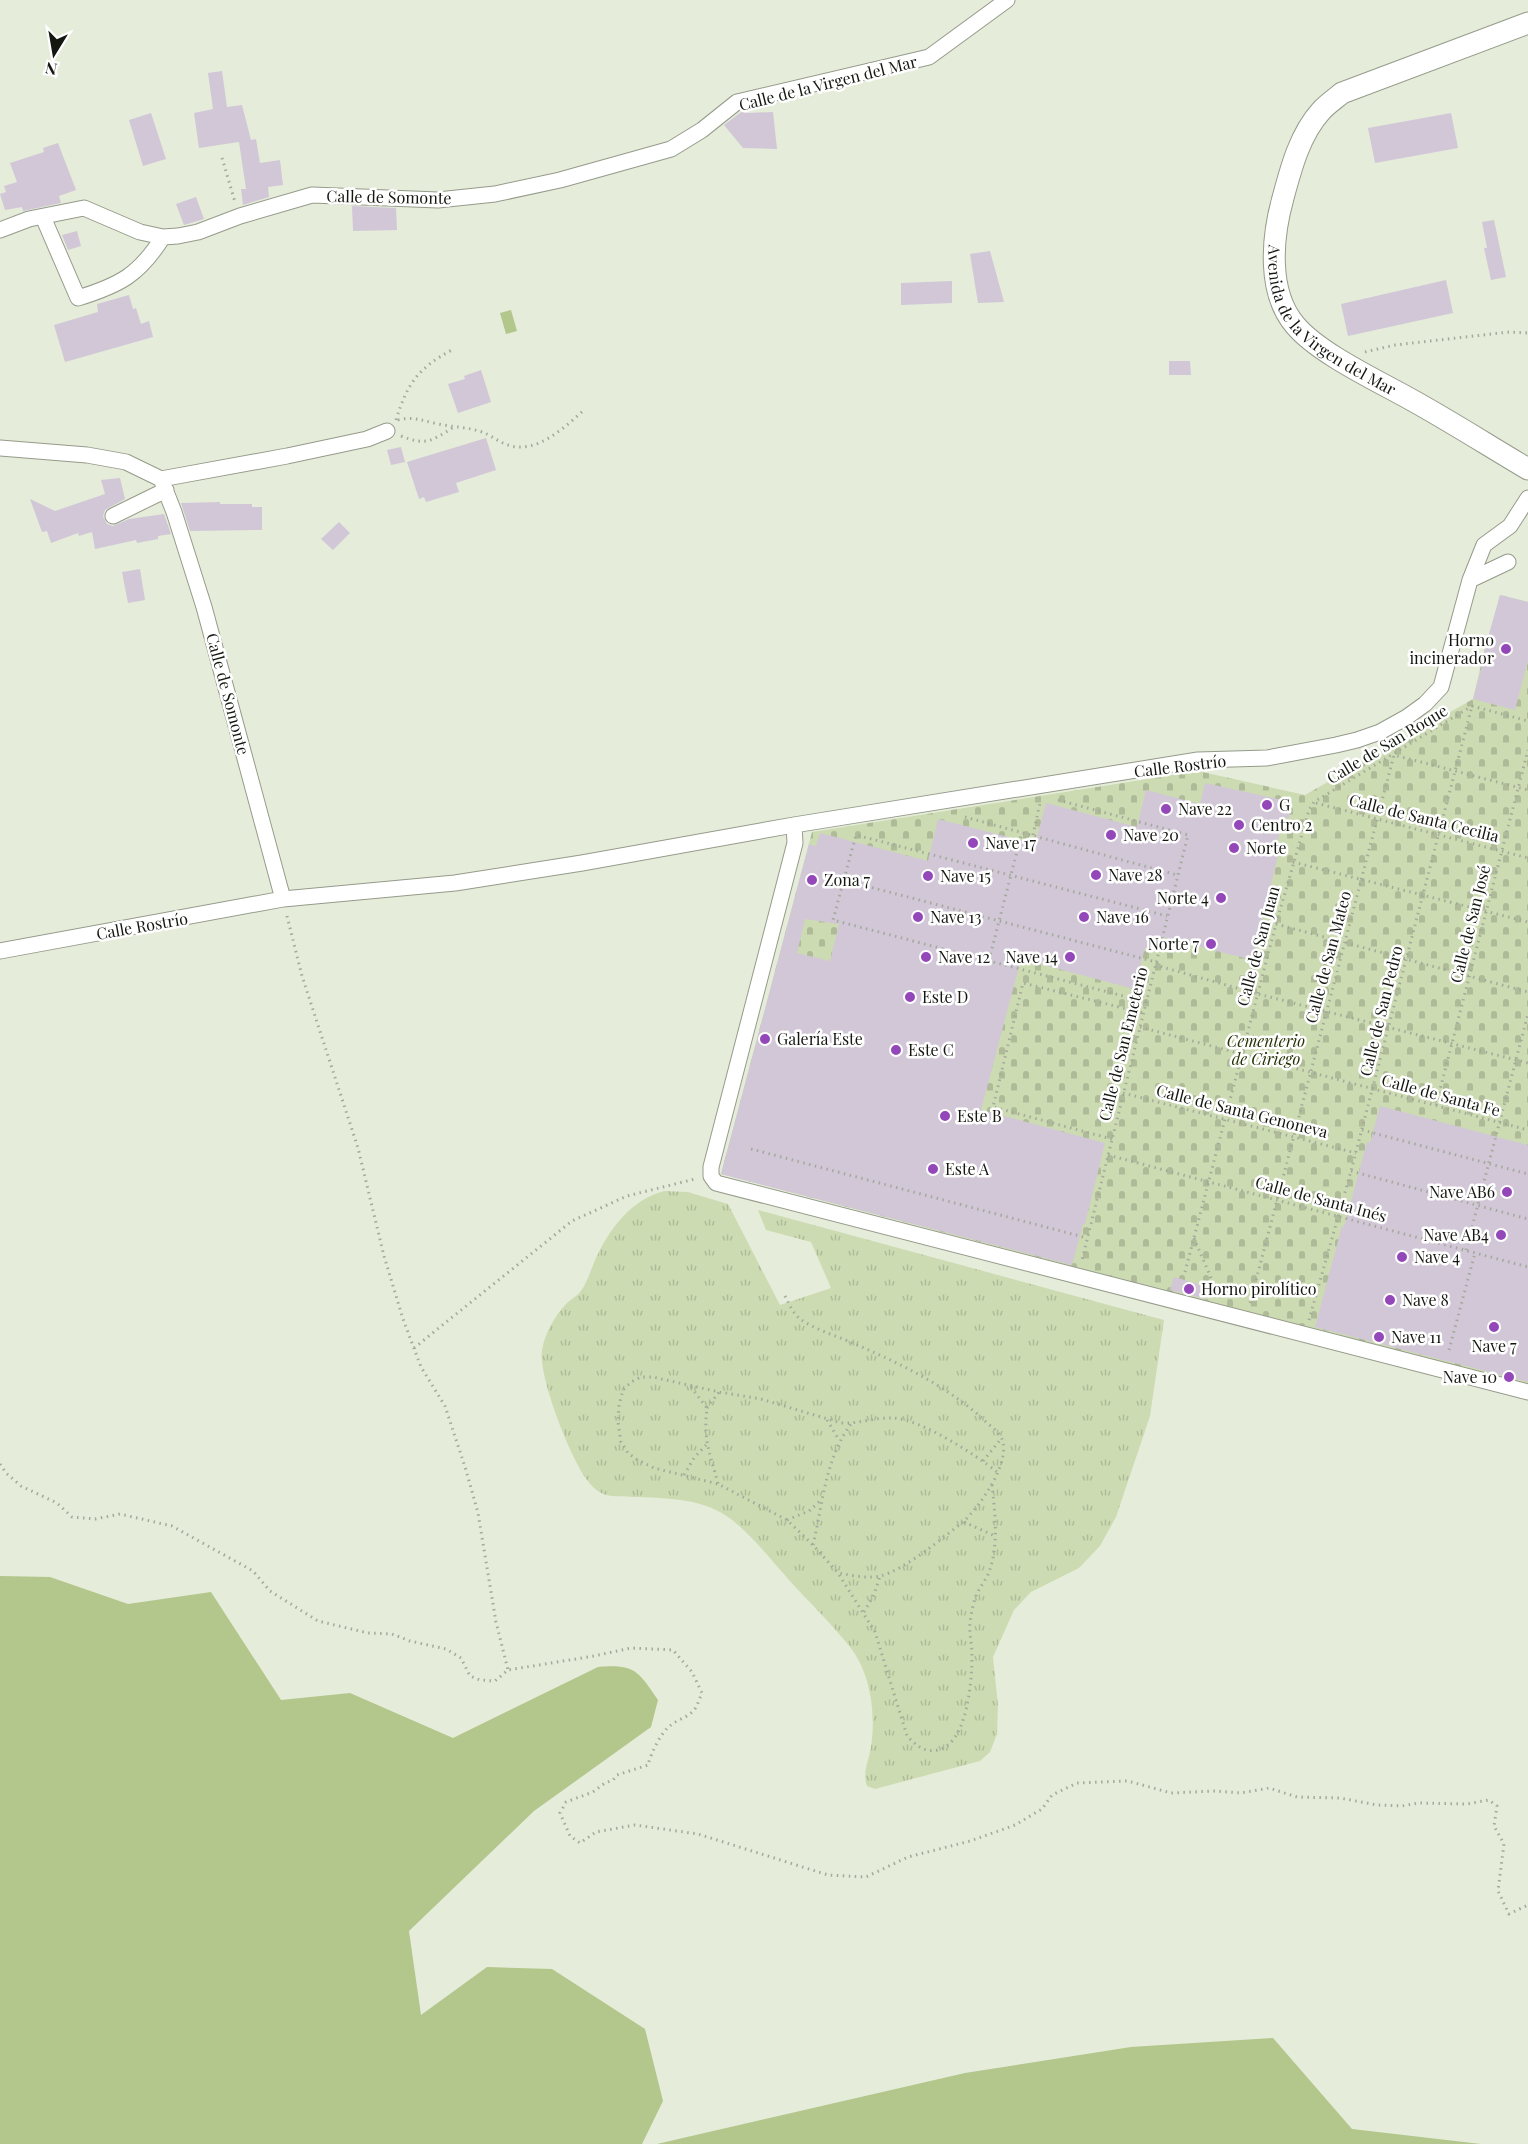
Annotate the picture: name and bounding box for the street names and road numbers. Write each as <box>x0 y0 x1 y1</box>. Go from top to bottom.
street label: Calle de la Virgen del Mar <box>737 50 919 115</box>
street label: Calle de Somonte <box>326 185 452 208</box>
street label: Avenida de la Virgen del Mar <box>1264 243 1400 399</box>
street label: Calle de Somonte <box>202 631 255 757</box>
street label: Calle de San Roque <box>1323 699 1451 788</box>
street label: Calle Rostrío <box>1133 749 1227 782</box>
street label: Calle de Santa Cecilia <box>1347 789 1501 846</box>
street label: Calle de San José <box>1445 863 1494 985</box>
street label: Calle de San Juan <box>1231 883 1284 1008</box>
street label: Calle de San Mateo <box>1300 888 1355 1025</box>
street label: Calle Rostrío <box>95 907 190 944</box>
street label: Calle de San Pedro <box>1354 943 1407 1078</box>
street label: Calle de San Emeterio <box>1093 964 1152 1123</box>
street label: Calle de Santa Fe <box>1380 1069 1503 1120</box>
street label: Calle de Santa Genoneva <box>1154 1079 1330 1142</box>
street label: Calle de Santa Inés <box>1253 1171 1389 1226</box>

